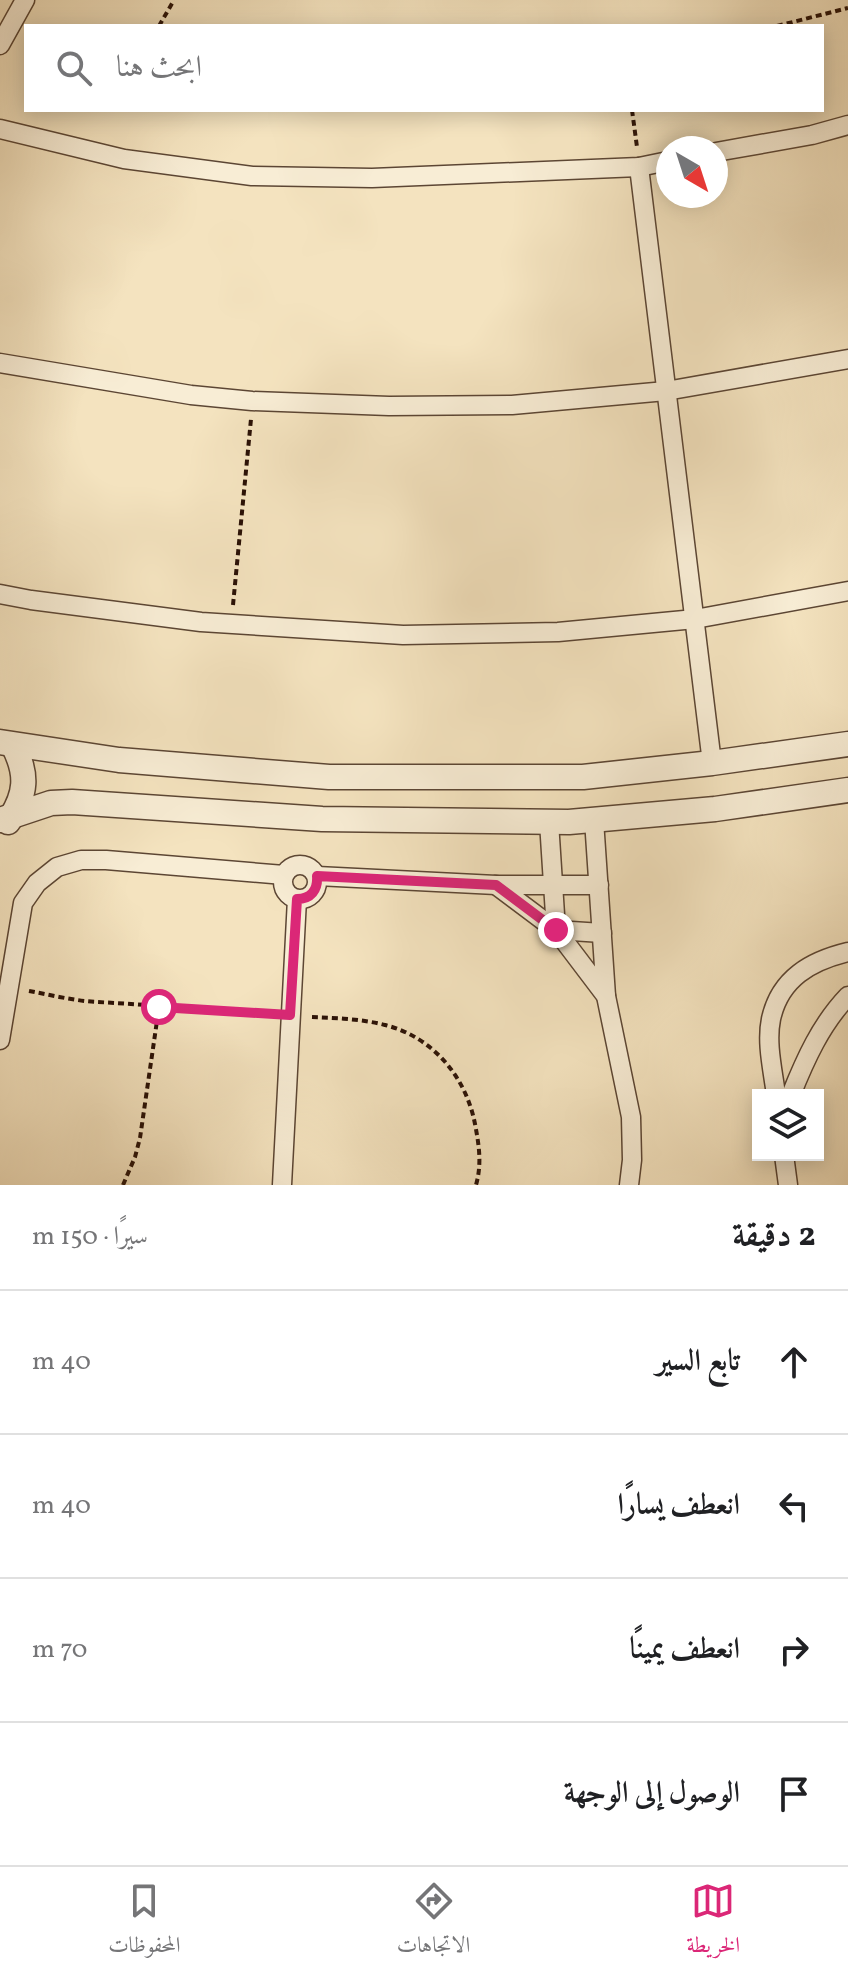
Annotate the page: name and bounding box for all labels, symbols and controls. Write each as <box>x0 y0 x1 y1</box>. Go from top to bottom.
search box <box>24 24 824 112</box>
icon: search <box>52 46 96 90</box>
text: ابحث هنا <box>116 47 202 89</box>
north arrow <box>656 136 728 208</box>
route end <box>538 912 574 948</box>
route start <box>141 989 177 1025</box>
map controls <box>752 1089 824 1161</box>
button: layers <box>752 1089 824 1161</box>
text: 2 دقيقة <box>732 1213 816 1260</box>
text: سيرًا · 150 m <box>32 1219 148 1255</box>
icon: ahead <box>772 1340 816 1384</box>
text: تابع السير <box>656 1341 740 1383</box>
text: 40 m <box>32 1344 91 1380</box>
icon: left <box>772 1484 816 1528</box>
text: انعطف يسارًا <box>617 1485 740 1527</box>
text: 40 m <box>32 1488 91 1524</box>
icon: right <box>772 1628 816 1672</box>
text: انعطف يمينًا <box>629 1629 740 1671</box>
text: 70 m <box>32 1632 87 1668</box>
icon: arrive <box>772 1772 816 1816</box>
text: الوصول إلى الوجهة <box>564 1773 740 1815</box>
tab: المحفوظات <box>108 1879 181 1966</box>
tab: الاتجاهات <box>397 1879 470 1966</box>
tab: الخريطة <box>686 1879 740 1966</box>

